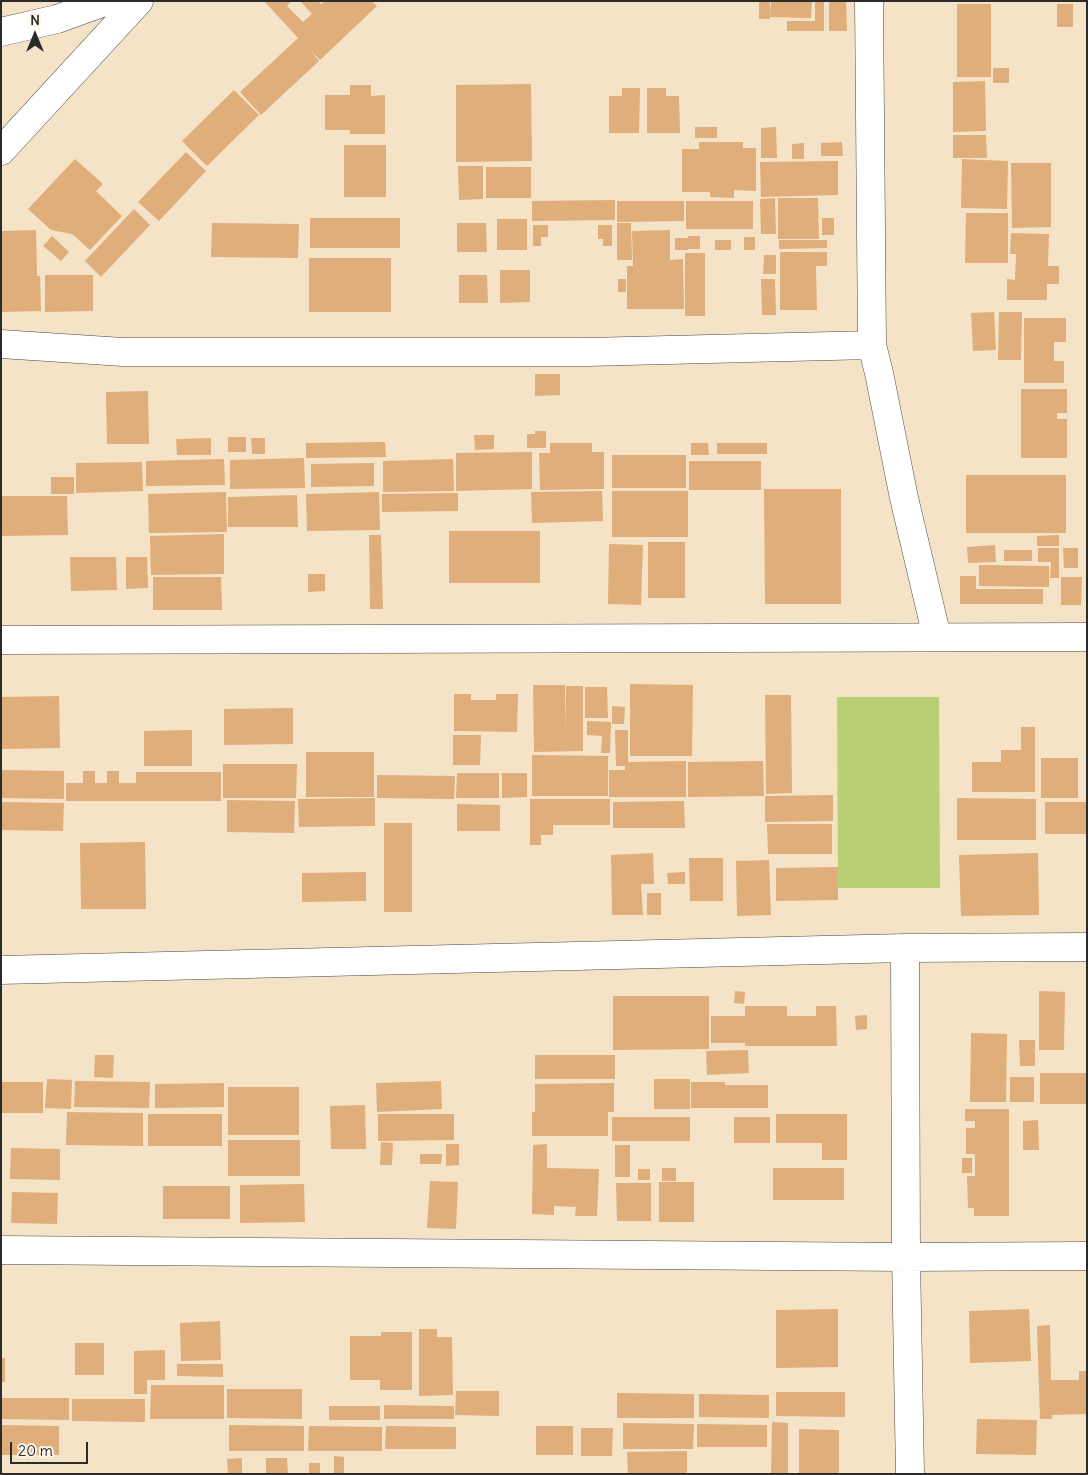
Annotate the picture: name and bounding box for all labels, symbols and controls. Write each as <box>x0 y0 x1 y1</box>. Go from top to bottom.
north arrow <box>10 10 60 60</box>
text: N <box>30 11 40 29</box>
scale bar <box>12 1432 90 1464</box>
text: 20 m <box>18 1441 53 1460</box>

